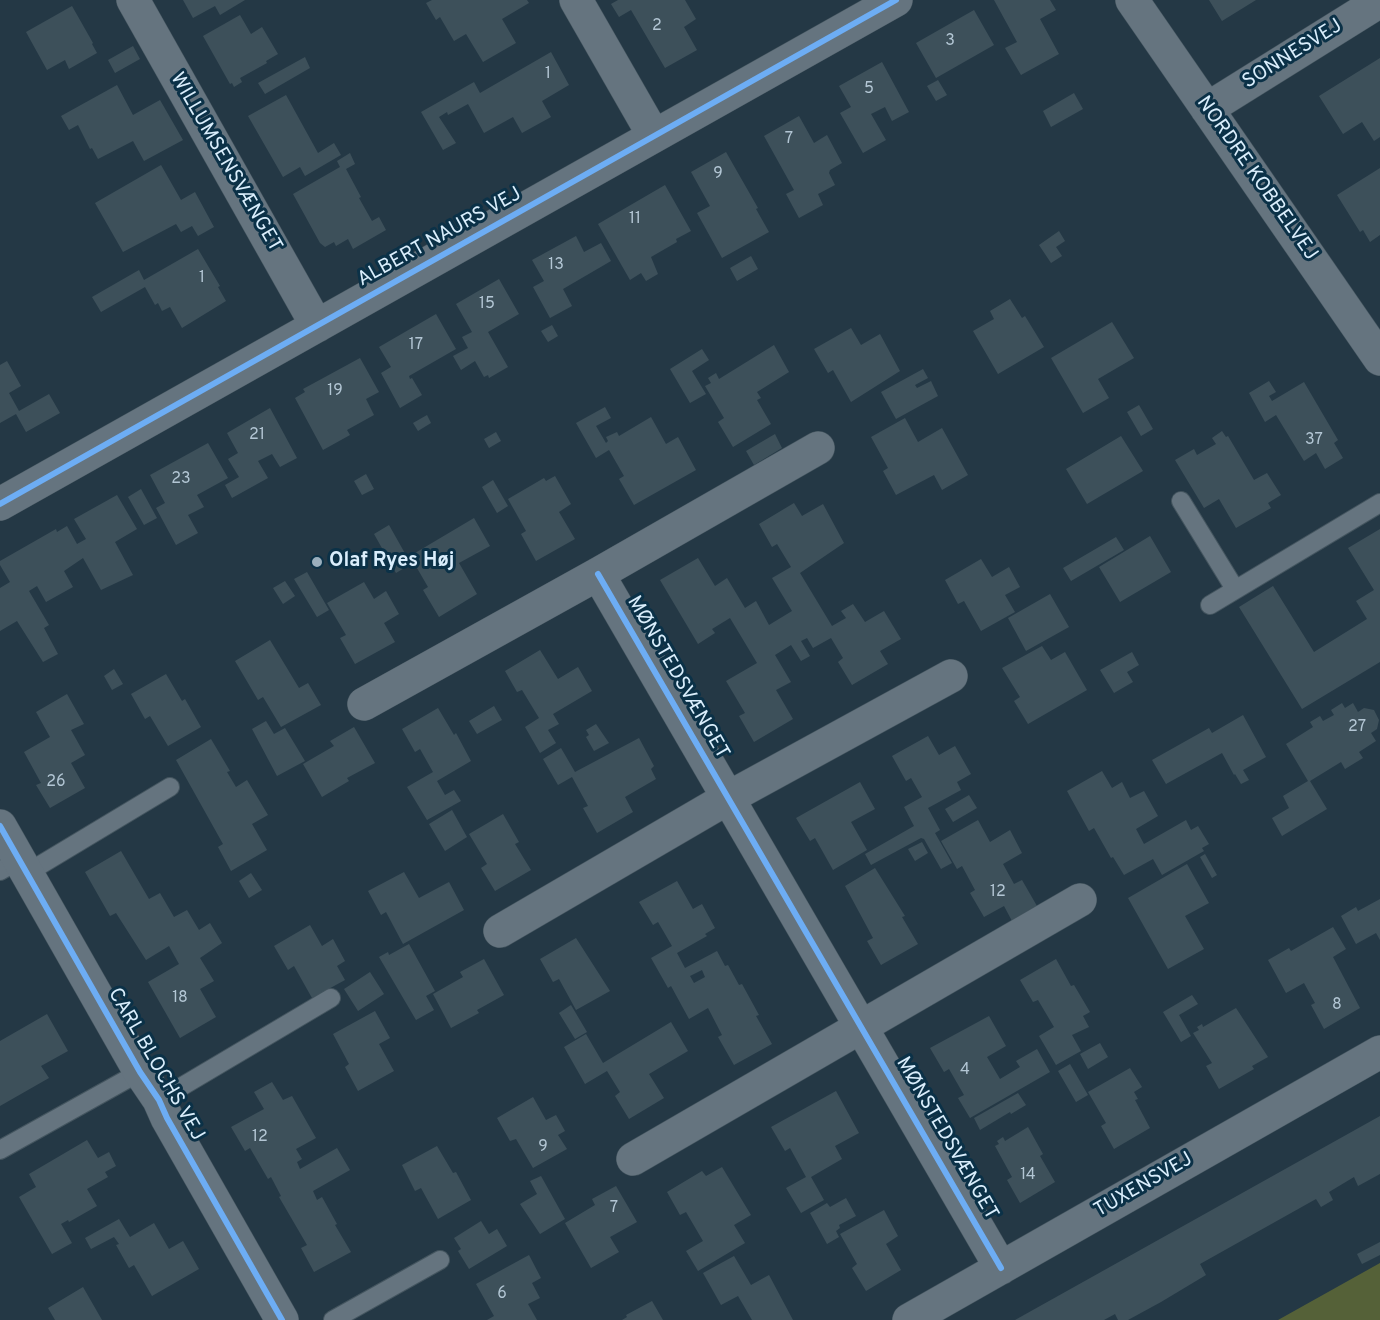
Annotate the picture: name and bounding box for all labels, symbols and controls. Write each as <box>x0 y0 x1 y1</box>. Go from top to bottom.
street label: SONNESVEJ <box>1239 15 1347 95</box>
house number: 2 <box>652 17 662 37</box>
house number: 3 <box>945 32 955 52</box>
house number: 1 <box>545 65 551 85</box>
street label: WILLUMSENSVÆNGET <box>164 69 286 257</box>
house number: 5 <box>864 80 874 100</box>
street label: NORDRE KOBBELVEJ <box>1190 92 1322 266</box>
house number: 7 <box>785 130 793 150</box>
house number: 9 <box>713 165 723 185</box>
street label: ALBERT NAURS VEJ <box>354 183 526 293</box>
house number: 11 <box>629 210 641 230</box>
house number: 13 <box>548 256 564 276</box>
house number: 1 <box>199 269 205 289</box>
house number: 15 <box>479 295 495 315</box>
house number: 17 <box>409 336 423 356</box>
house number: 19 <box>327 382 343 402</box>
house number: 21 <box>249 426 265 446</box>
house number: 37 <box>1305 431 1323 451</box>
house number: 23 <box>171 470 191 490</box>
place label: Olaf Ryes Høj <box>329 550 454 574</box>
marker: Olaf Ryes Høj <box>310 555 324 569</box>
street label: MØNSTEDSVÆNGET <box>621 592 733 764</box>
house number: 27 <box>1348 718 1366 738</box>
house number: 26 <box>46 773 66 793</box>
house number: 12 <box>990 883 1006 903</box>
street label: CARL BLOCHS VEJ <box>101 984 209 1146</box>
house number: 18 <box>172 989 188 1009</box>
house number: 8 <box>1332 996 1342 1016</box>
street label: MØNSTEDSVÆNGET <box>890 1053 1002 1225</box>
house number: 4 <box>960 1061 970 1081</box>
house number: 12 <box>252 1128 268 1148</box>
house number: 9 <box>538 1138 548 1158</box>
street label: TUXENSVEJ <box>1091 1148 1197 1224</box>
house number: 14 <box>1020 1166 1036 1186</box>
house number: 7 <box>610 1199 618 1219</box>
house number: 6 <box>497 1285 507 1305</box>

